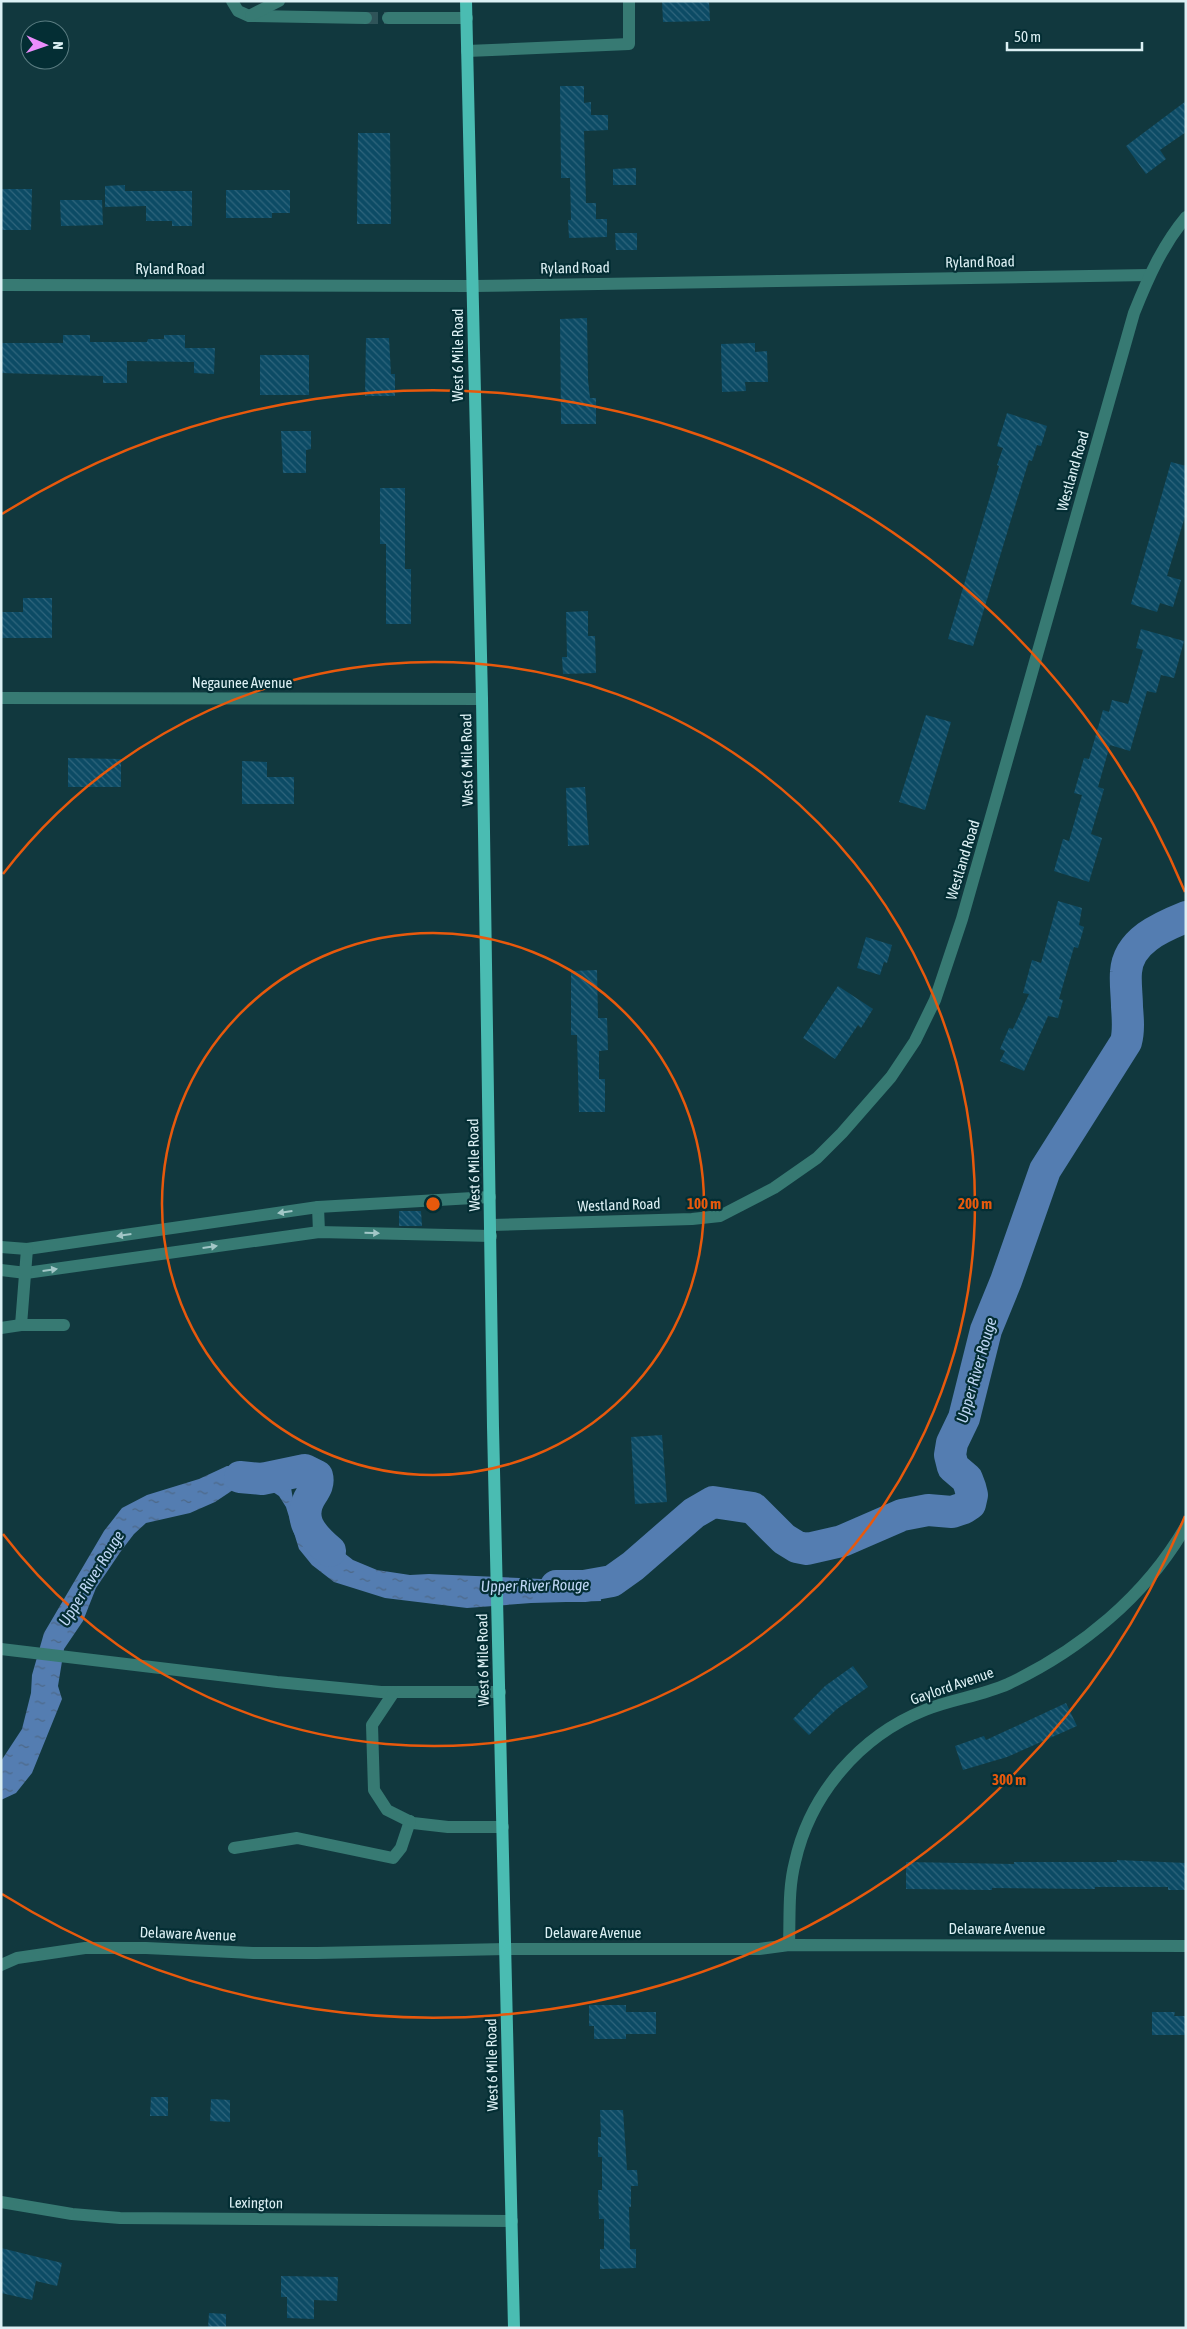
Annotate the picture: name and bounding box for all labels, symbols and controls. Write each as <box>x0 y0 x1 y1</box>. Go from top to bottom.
north arrow <box>20 20 70 70</box>
scale bar <box>1007 20 1142 52</box>
text: 50 m <box>1014 28 1041 45</box>
text: N <box>50 41 66 50</box>
street label: Ryland Road <box>945 252 1015 271</box>
street label: Ryland Road <box>540 258 610 277</box>
street label: Ryland Road <box>135 260 205 277</box>
street label: West 6 Mile Road <box>449 309 466 401</box>
street label: Westland Road <box>1053 429 1092 513</box>
street label: Negaunee Avenue <box>192 674 292 691</box>
street label: West 6 Mile Road <box>457 713 476 807</box>
street label: Westland Road <box>942 818 983 902</box>
street label: West 6 Mile Road <box>464 1118 483 1212</box>
centre of rings <box>424 1195 442 1213</box>
street label: Westland Road <box>577 1195 661 1214</box>
text: 100 m <box>687 1195 721 1212</box>
text: 200 m <box>958 1195 992 1212</box>
one-way arrow <box>277 1208 293 1216</box>
one-way arrow <box>364 1230 380 1238</box>
one-way arrow <box>116 1231 132 1239</box>
one-way arrow <box>203 1243 219 1251</box>
one-way arrow <box>42 1266 58 1274</box>
water label: Upper River Rouge <box>952 1315 1001 1425</box>
water label: Upper River Rouge <box>55 1527 128 1629</box>
water label: Upper River Rouge <box>480 1575 590 1596</box>
street label: West 6 Mile Road <box>473 1613 492 1707</box>
street label: Gaylord Avenue <box>908 1663 996 1708</box>
text: 300 m <box>992 1771 1026 1788</box>
street label: Delaware Avenue <box>949 1920 1046 1937</box>
street label: Delaware Avenue <box>139 1923 237 1944</box>
street label: Delaware Avenue <box>545 1924 642 1941</box>
street label: West 6 Mile Road <box>482 2018 501 2112</box>
street label: Lexington <box>229 2194 283 2211</box>

